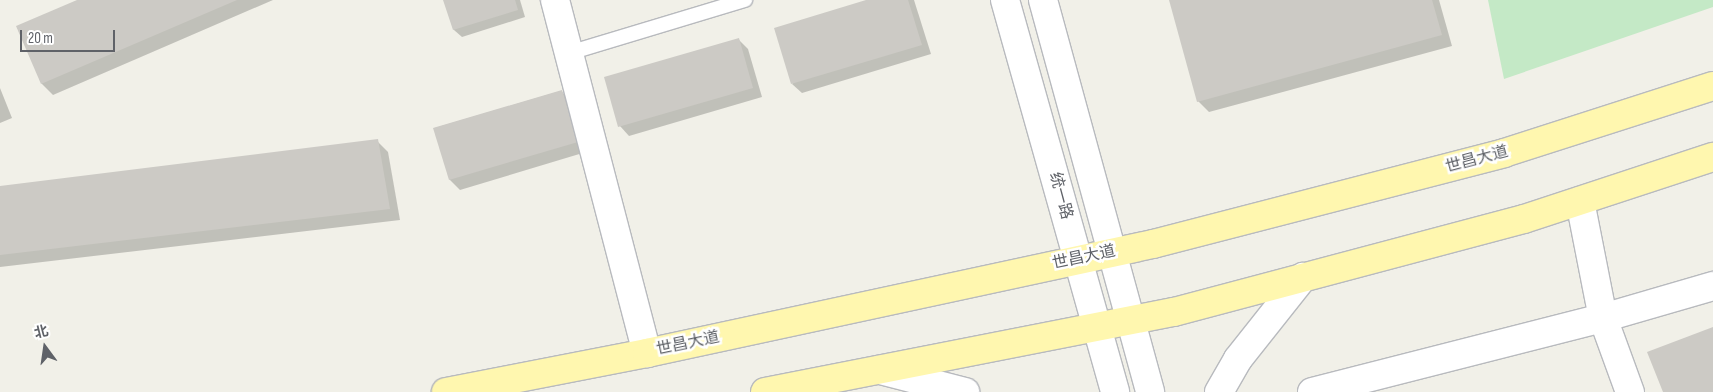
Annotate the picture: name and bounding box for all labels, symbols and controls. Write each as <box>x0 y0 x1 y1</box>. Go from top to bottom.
scale bar <box>22 20 118 52</box>
text: 20 m <box>28 29 53 48</box>
street label: 世昌大道 <box>1444 142 1510 178</box>
street label: 统一路 <box>1045 170 1075 222</box>
street label: 世昌大道 <box>1051 242 1117 274</box>
north arrow <box>20 322 70 372</box>
text: 北 <box>32 322 50 342</box>
street label: 世昌大道 <box>655 328 721 360</box>

